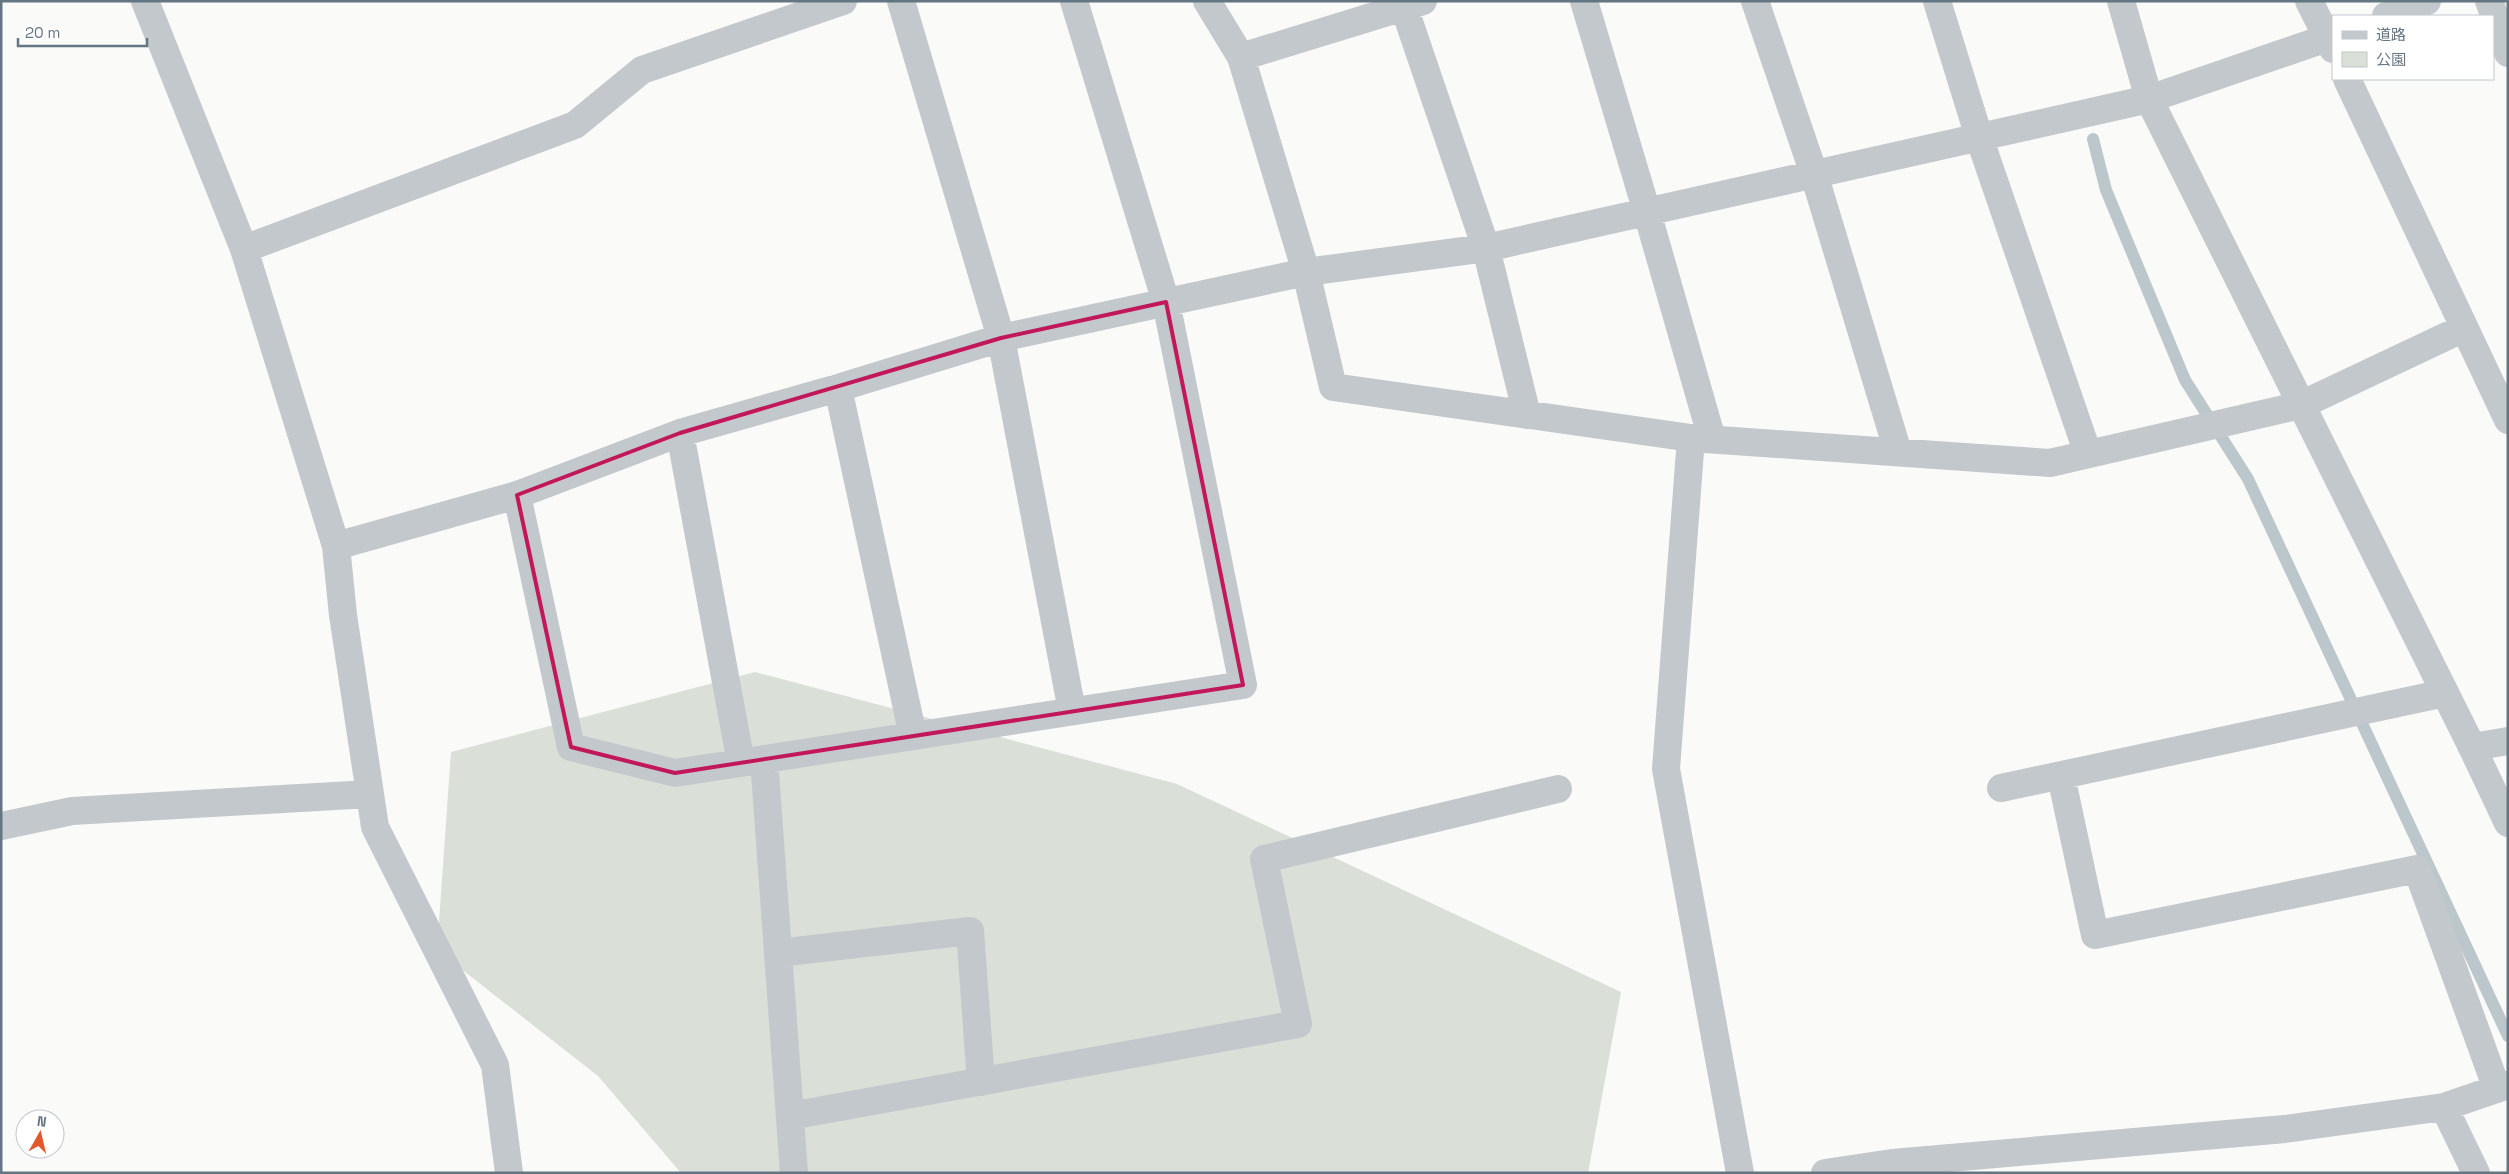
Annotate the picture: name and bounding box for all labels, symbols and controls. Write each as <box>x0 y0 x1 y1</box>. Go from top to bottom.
scale bar <box>18 15 146 47</box>
legend <box>2332 15 2494 80</box>
text: 20 m <box>25 23 60 42</box>
text: 道路 <box>2376 25 2406 44</box>
text: 公園 <box>2376 50 2406 69</box>
north arrow <box>15 1109 65 1159</box>
text: N <box>36 1112 48 1131</box>

